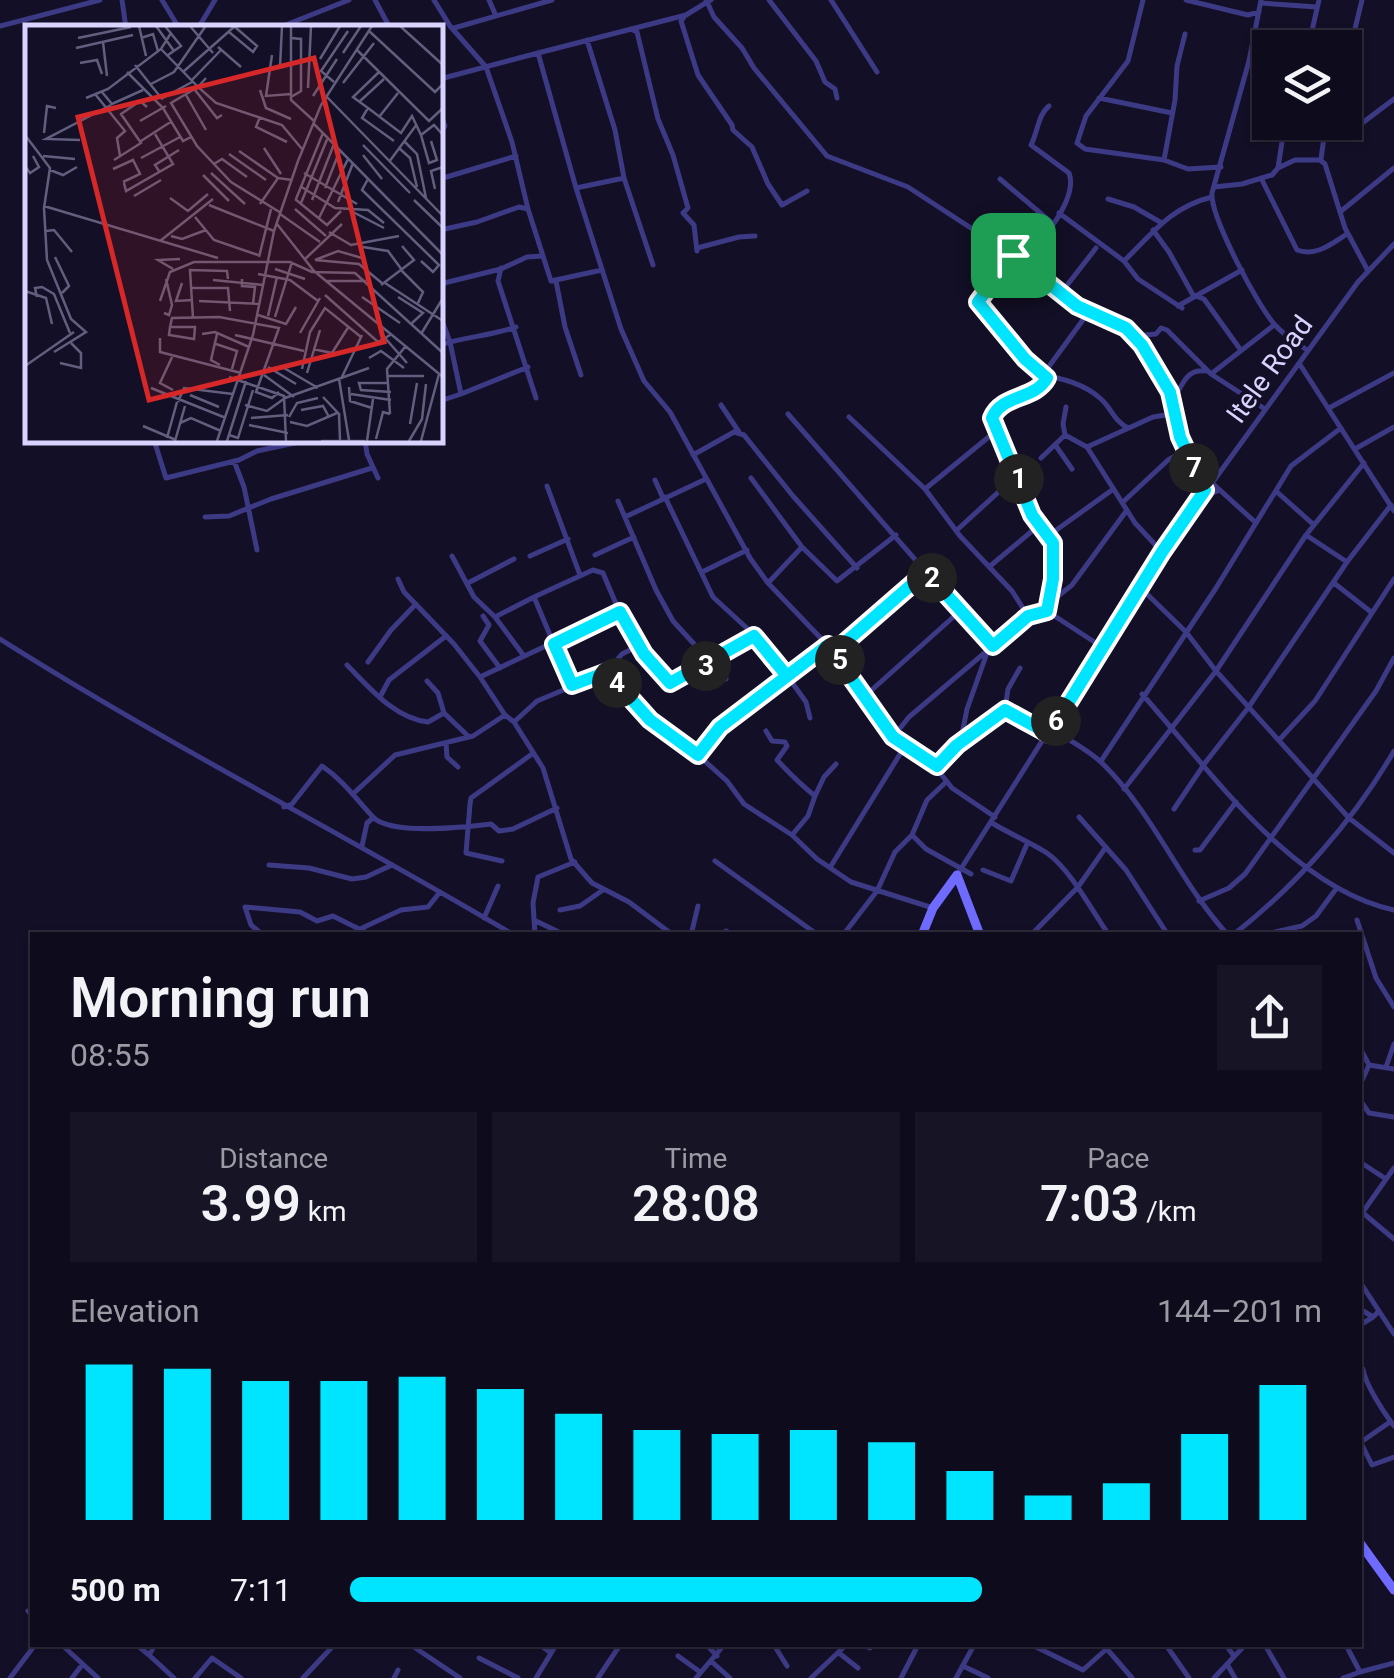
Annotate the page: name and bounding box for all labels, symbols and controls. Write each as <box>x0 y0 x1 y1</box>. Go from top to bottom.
inset map <box>25 25 442 442</box>
map controls <box>1252 30 1362 140</box>
button: layers <box>1252 30 1362 140</box>
pin <box>971 213 1056 298</box>
icon: arrive <box>986 228 1041 283</box>
street label: Itele Road <box>1219 309 1319 429</box>
pin: 7 <box>1169 443 1219 493</box>
text: 7 <box>1186 451 1202 484</box>
pin: 1 <box>994 454 1044 504</box>
text: 1 <box>1011 462 1027 495</box>
pin: 2 <box>907 553 957 603</box>
text: 2 <box>924 561 940 594</box>
pin: 5 <box>815 635 865 685</box>
pin: 3 <box>681 641 731 691</box>
text: 5 <box>832 643 848 676</box>
text: 3 <box>698 649 714 682</box>
pin: 4 <box>592 658 642 708</box>
text: 4 <box>609 666 625 699</box>
pin: 6 <box>1031 696 1081 746</box>
text: 6 <box>1048 704 1064 737</box>
button: share <box>1217 965 1322 1070</box>
text: Morning run <box>70 966 371 1030</box>
text: 08:55 <box>70 1036 150 1074</box>
text: Distance <box>219 1142 328 1175</box>
text: Time <box>665 1142 727 1175</box>
text: Pace <box>1087 1142 1149 1175</box>
text: 3.99 <box>201 1175 301 1233</box>
text: 28:08 <box>632 1175 760 1233</box>
text: 7:03 <box>1040 1175 1139 1233</box>
text: km <box>301 1195 346 1228</box>
text: /km <box>1139 1195 1197 1228</box>
text: Elevation <box>70 1292 200 1330</box>
text: 144–201 m <box>1157 1292 1322 1330</box>
text: 500 m <box>70 1571 161 1609</box>
text: 7:11 <box>230 1571 292 1609</box>

